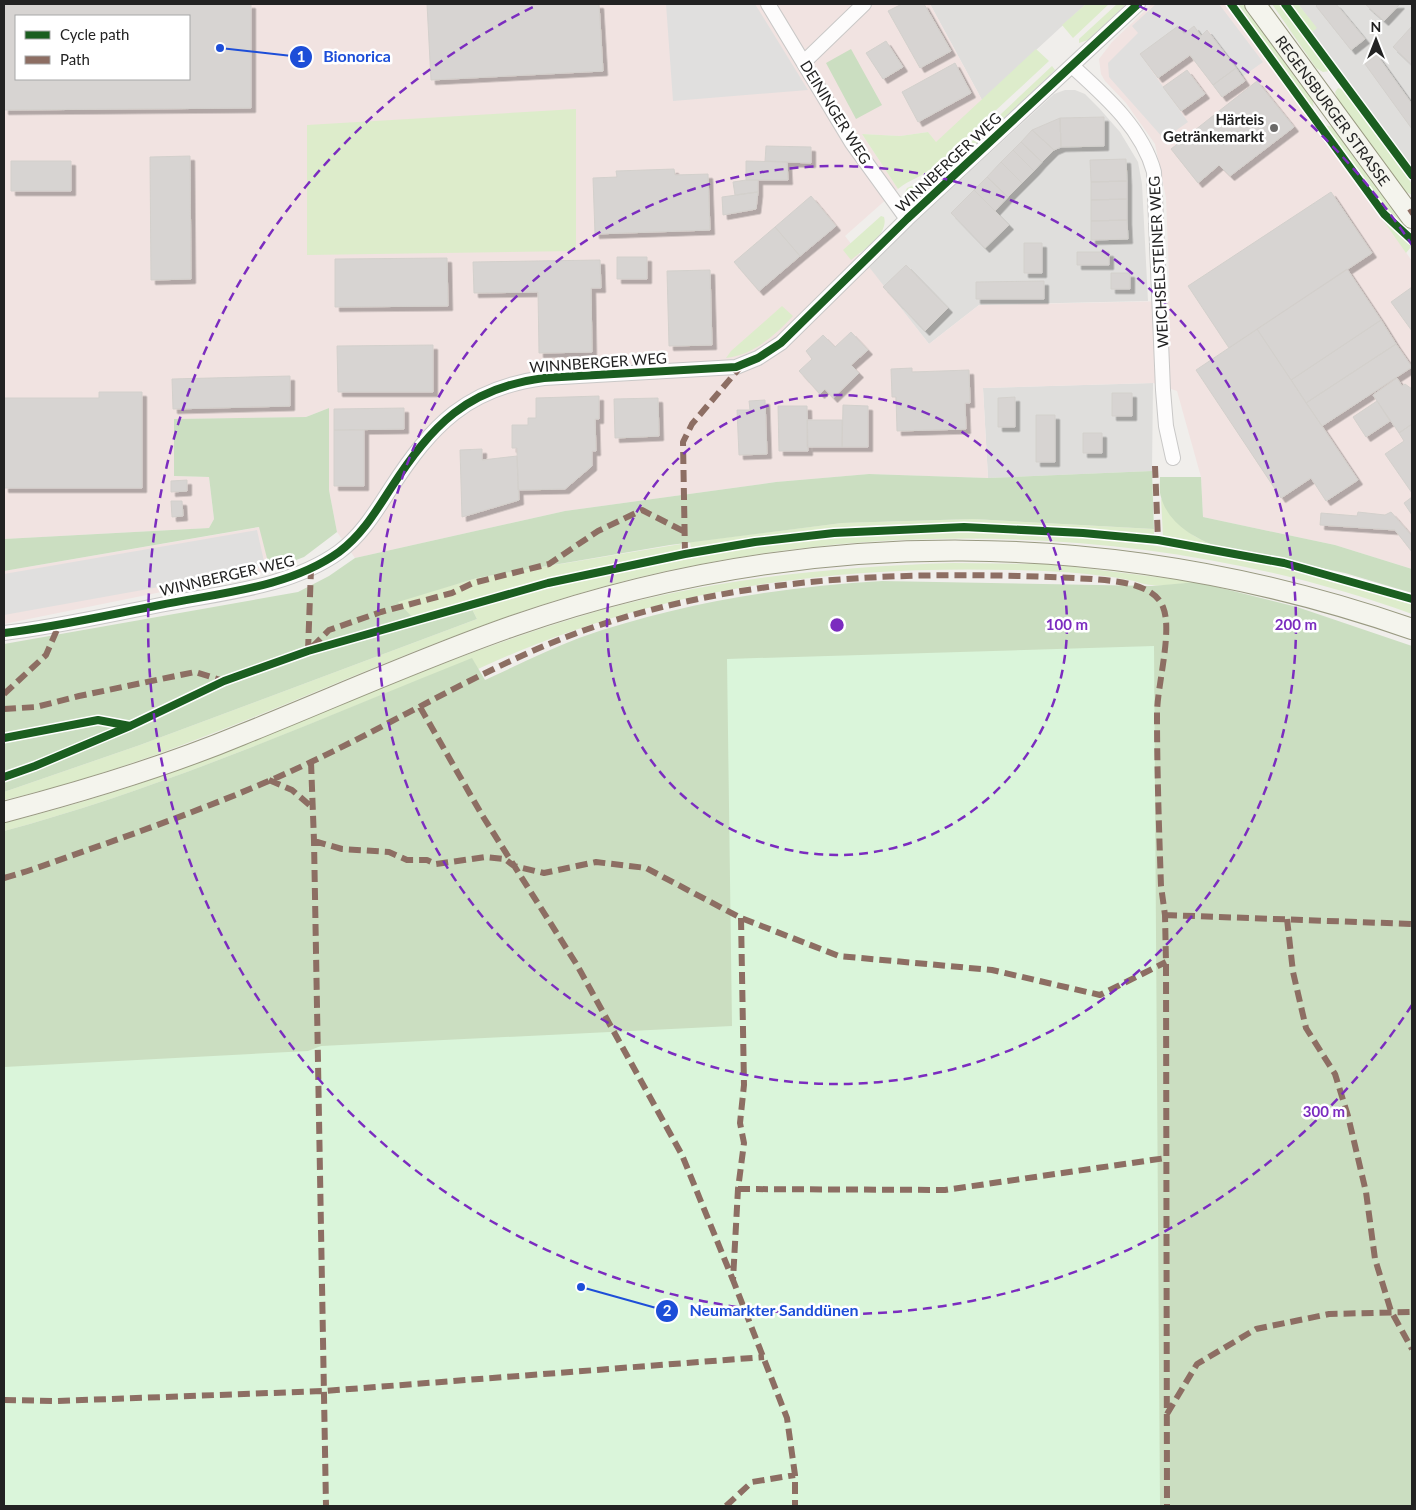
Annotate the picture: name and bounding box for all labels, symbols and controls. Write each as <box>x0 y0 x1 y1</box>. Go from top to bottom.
legend <box>15 15 190 80</box>
north arrow <box>1351 15 1401 65</box>
text: N <box>1371 18 1381 35</box>
text: Cycle path <box>60 25 129 43</box>
street label: REGENSBURGER STRASSE <box>1272 32 1394 189</box>
callout: Bionorica <box>288 41 401 72</box>
text: Bionorica <box>323 46 391 65</box>
text: 1 <box>297 47 305 65</box>
text: Path <box>60 50 90 68</box>
street label: DEININGER WEG <box>797 57 875 167</box>
street label: WINNBERGER WEG <box>891 108 1005 216</box>
place label: Härteis Getränkemarkt <box>1163 110 1264 145</box>
marker: Härteis Getränkemarkt <box>1268 122 1280 134</box>
street label: WEICHSELSTEINER WEG <box>1145 175 1171 349</box>
street label: WINNBERGER WEG <box>529 348 667 376</box>
street label: WINNBERGER WEG <box>158 551 296 599</box>
text: 100 m <box>1046 615 1088 633</box>
text: 200 m <box>1275 615 1317 633</box>
centre of rings <box>828 616 846 634</box>
text: 300 m <box>1303 1102 1345 1120</box>
callout: Neumarkter Sanddünen <box>655 1295 869 1326</box>
text: Neumarkter Sanddünen <box>689 1300 859 1319</box>
text: 2 <box>663 1301 672 1319</box>

